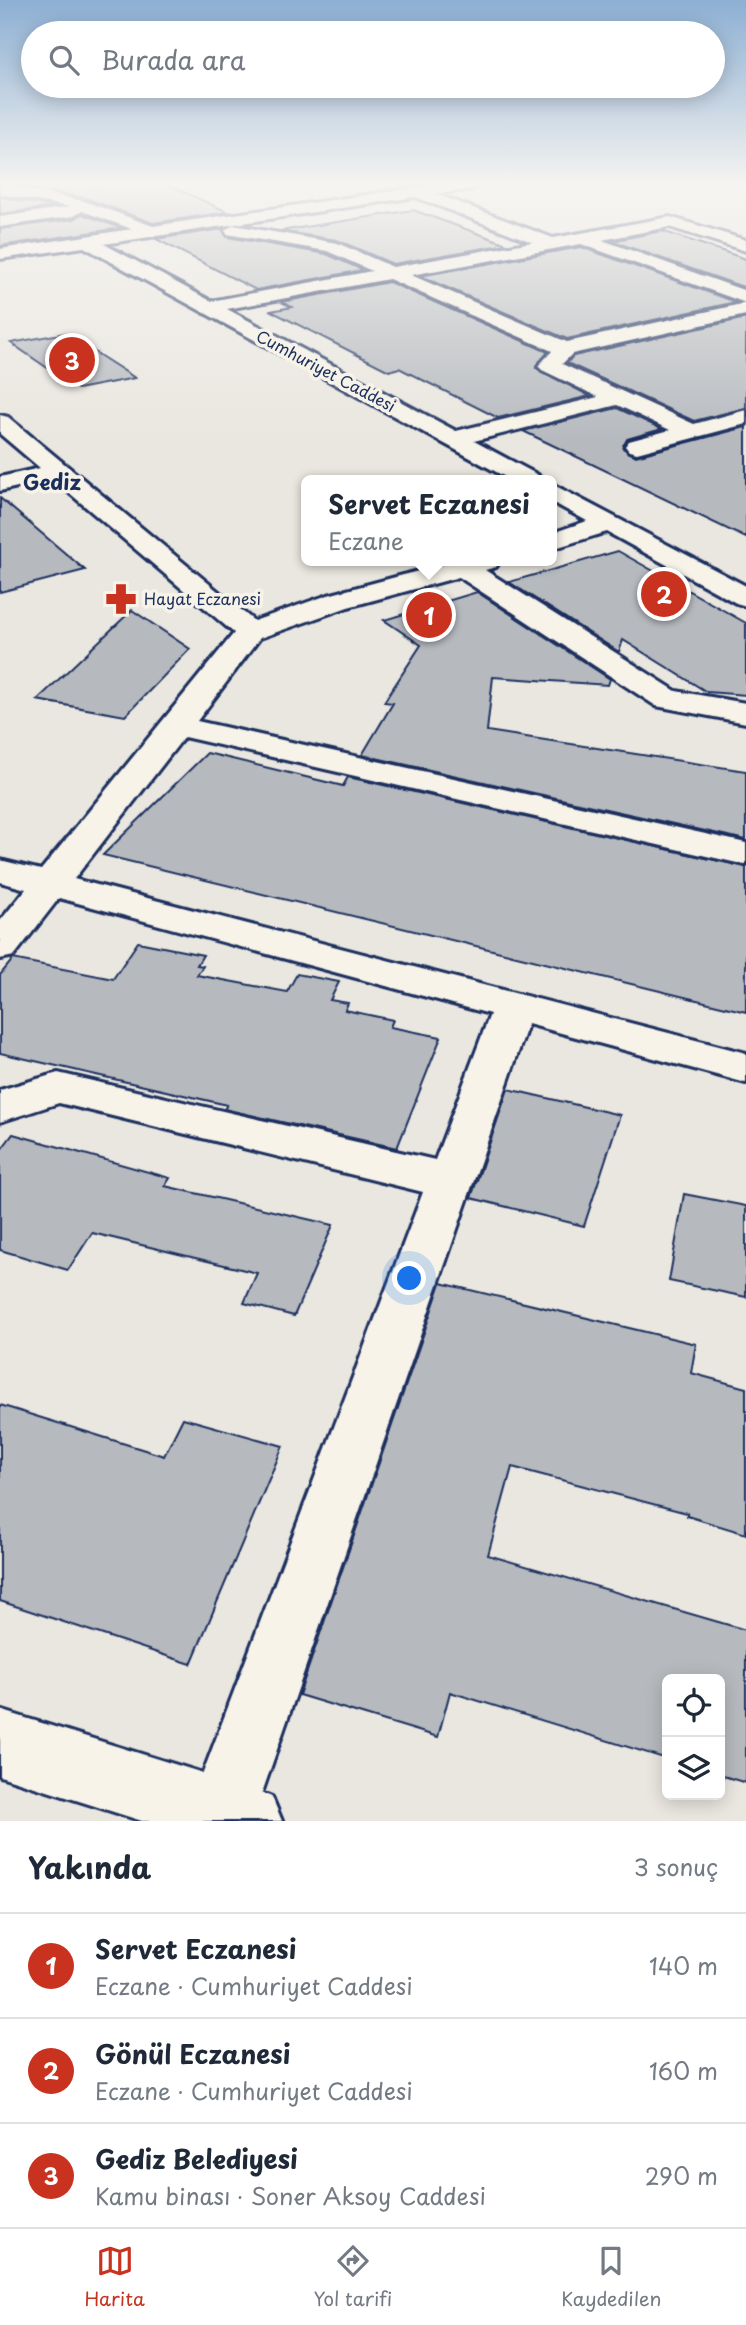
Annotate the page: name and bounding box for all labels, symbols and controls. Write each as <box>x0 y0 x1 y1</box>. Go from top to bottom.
search box <box>21 21 725 98</box>
text: Burada ara <box>101 40 245 79</box>
icon: search <box>45 41 83 79</box>
street label: Cumhuriyet Caddesi <box>252 323 400 417</box>
pin: 3 <box>49 334 95 386</box>
district label: Gediz <box>23 465 82 497</box>
popup <box>301 475 557 566</box>
text: Servet Eczanesi <box>328 484 530 523</box>
text: Eczane <box>328 523 404 558</box>
pin: 2 <box>641 568 687 620</box>
pharmacy icon: Hayat Eczanesi <box>104 582 138 616</box>
place label: Hayat Eczanesi <box>144 586 261 610</box>
pin: 1 <box>406 589 452 641</box>
your location <box>392 1261 426 1295</box>
map controls <box>662 1674 725 1800</box>
button: locate <box>662 1674 725 1737</box>
button: layers <box>662 1737 725 1800</box>
text: Yakında <box>28 1844 151 1889</box>
text: 3 sonuç <box>634 1849 718 1884</box>
text: Servet Eczanesi <box>95 1929 296 1968</box>
text: 1 <box>46 1948 57 1983</box>
text: 140 m <box>649 1948 718 1983</box>
text: Eczane · Cumhuriyet Caddesi <box>95 1968 413 2003</box>
text: Gönül Eczanesi <box>95 2034 290 2073</box>
text: 2 <box>43 2053 59 2088</box>
text: 160 m <box>649 2053 718 2088</box>
text: Eczane · Cumhuriyet Caddesi <box>95 2073 413 2108</box>
text: Gediz Belediyesi <box>95 2139 298 2178</box>
text: 3 <box>43 2158 59 2193</box>
text: 290 m <box>645 2158 718 2193</box>
text: Kamu binası · Soner Aksoy Caddesi <box>95 2178 486 2213</box>
tab: Harita <box>84 2242 145 2312</box>
tab: Yol tarifi <box>314 2242 392 2312</box>
tab: Kaydedilen <box>561 2242 662 2312</box>

